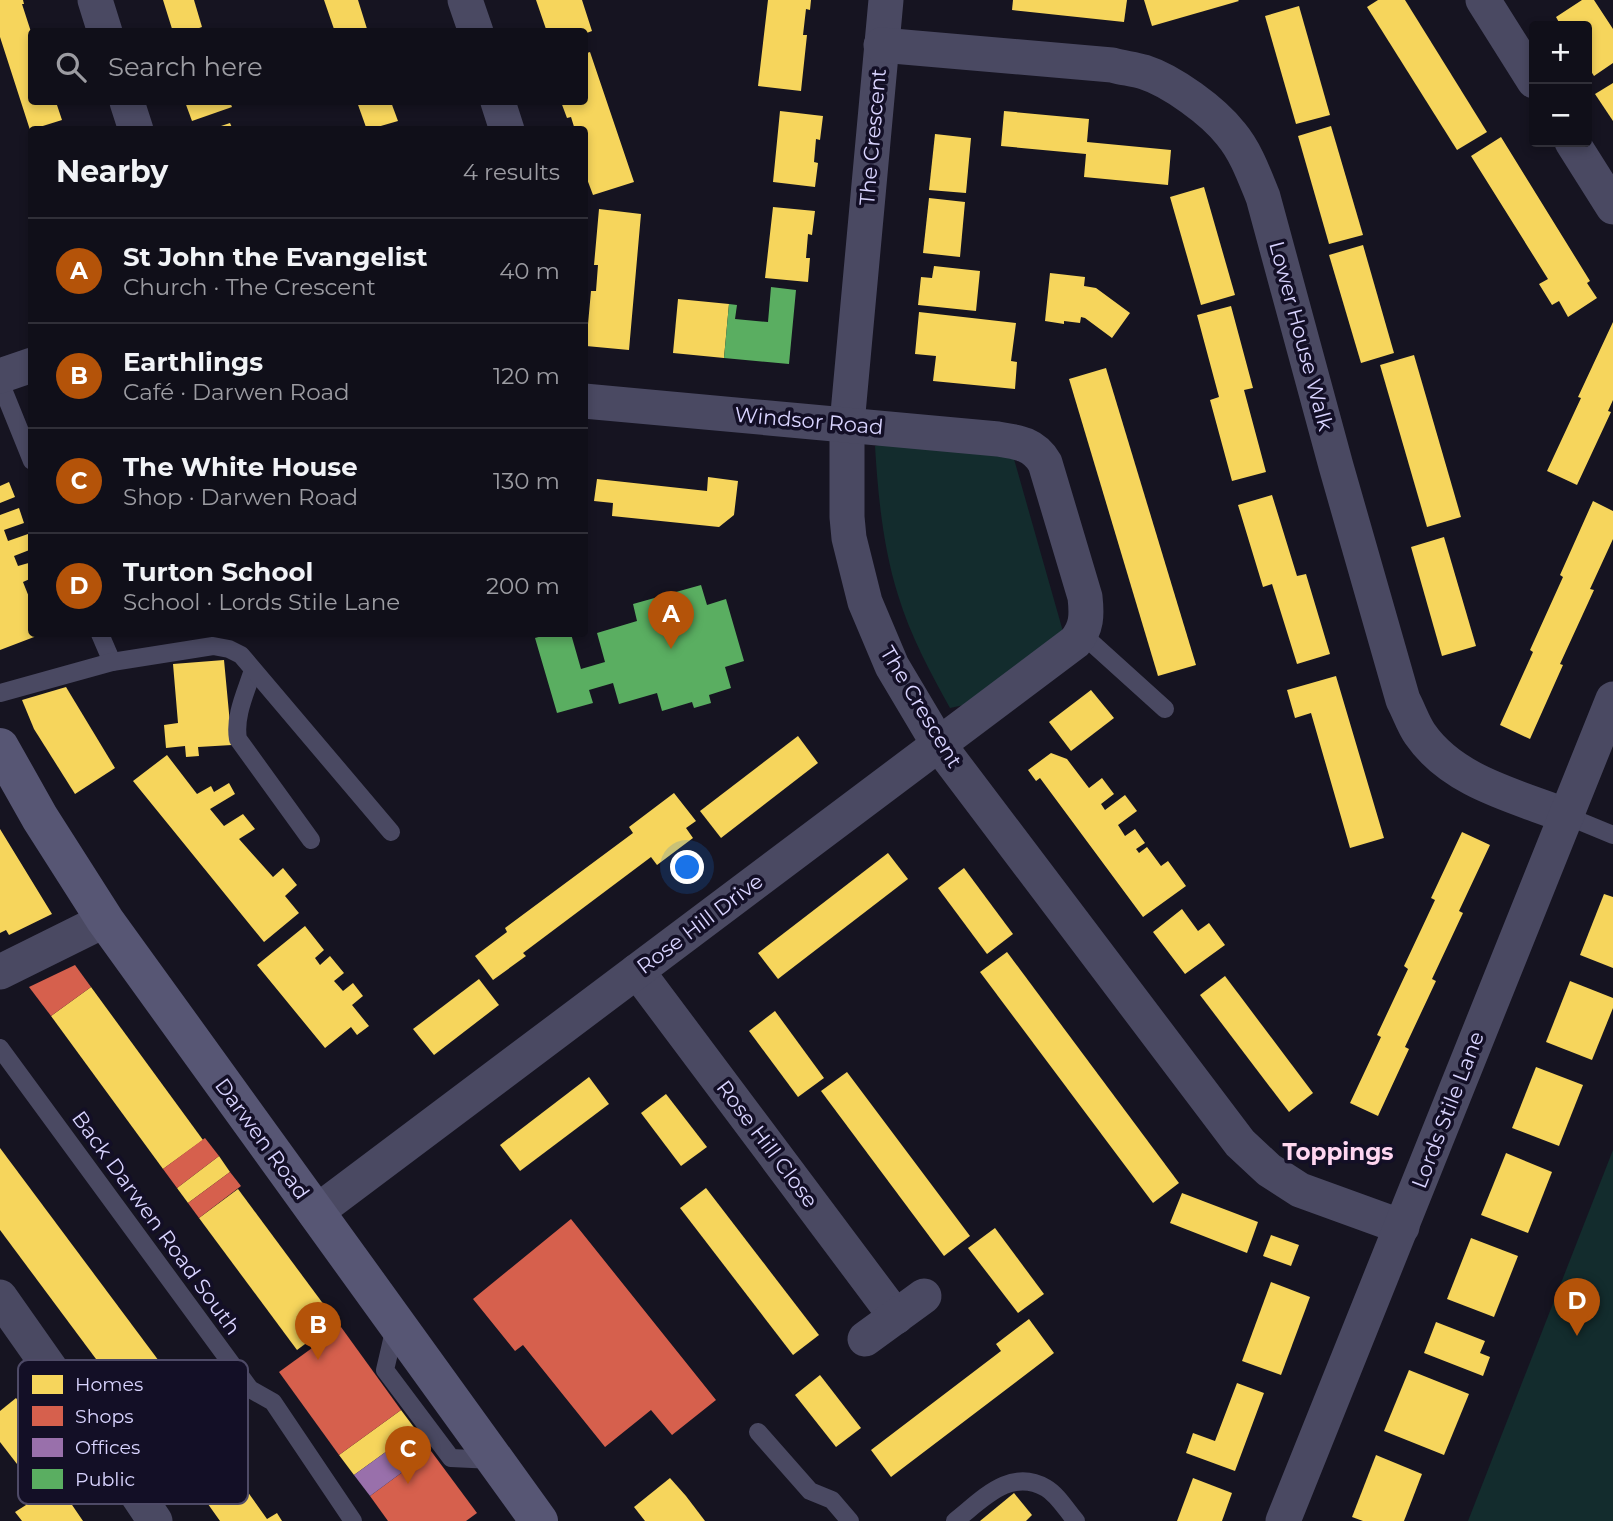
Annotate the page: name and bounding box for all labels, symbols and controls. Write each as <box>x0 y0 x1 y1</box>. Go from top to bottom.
map controls <box>1529 21 1592 147</box>
button: + <box>1529 21 1592 84</box>
search box <box>28 28 588 105</box>
icon: search <box>52 48 90 86</box>
text: Search here <box>108 51 263 83</box>
street label: The Crescent <box>854 67 891 207</box>
button: − <box>1529 84 1592 147</box>
text: Nearby <box>56 153 168 190</box>
text: 4 results <box>463 158 560 186</box>
street label: Lower House Walk <box>1264 238 1339 434</box>
text: St John the Evangelist <box>123 241 428 273</box>
text: A <box>70 257 88 285</box>
text: 40 m <box>499 257 560 285</box>
text: Church · The Crescent <box>123 273 376 301</box>
text: Earthlings <box>123 346 263 378</box>
text: B <box>70 362 88 390</box>
text: 120 m <box>493 362 560 390</box>
text: Café · Darwen Road <box>123 378 350 406</box>
street label: Windsor Road <box>734 402 884 439</box>
text: The White House <box>123 451 358 483</box>
text: C <box>71 467 87 495</box>
text: 130 m <box>493 467 560 495</box>
text: Shop · Darwen Road <box>123 483 358 511</box>
text: Turton School <box>123 556 313 588</box>
text: D <box>70 572 89 600</box>
text: 200 m <box>486 572 560 600</box>
text: School · Lords Stile Lane <box>123 588 400 616</box>
pin: A <box>648 591 694 649</box>
street label: The Crescent <box>875 641 968 772</box>
your location <box>670 850 704 884</box>
street label: Rose Hill Drive <box>632 868 768 979</box>
street label: Lords Stile Lane <box>1406 1028 1489 1192</box>
street label: Darwen Road <box>210 1073 315 1204</box>
street label: Rose Hill Close <box>711 1075 823 1212</box>
street label: Back Darwen Road South <box>67 1106 246 1339</box>
district label: Toppings <box>1283 1138 1393 1166</box>
pin: D <box>1554 1278 1600 1336</box>
pin: B <box>295 1302 341 1360</box>
legend <box>18 1360 248 1504</box>
text: Homes <box>75 1373 143 1396</box>
text: Shops <box>75 1405 134 1428</box>
pin: C <box>385 1426 431 1484</box>
text: Offices <box>75 1436 140 1459</box>
text: Public <box>75 1468 135 1491</box>

